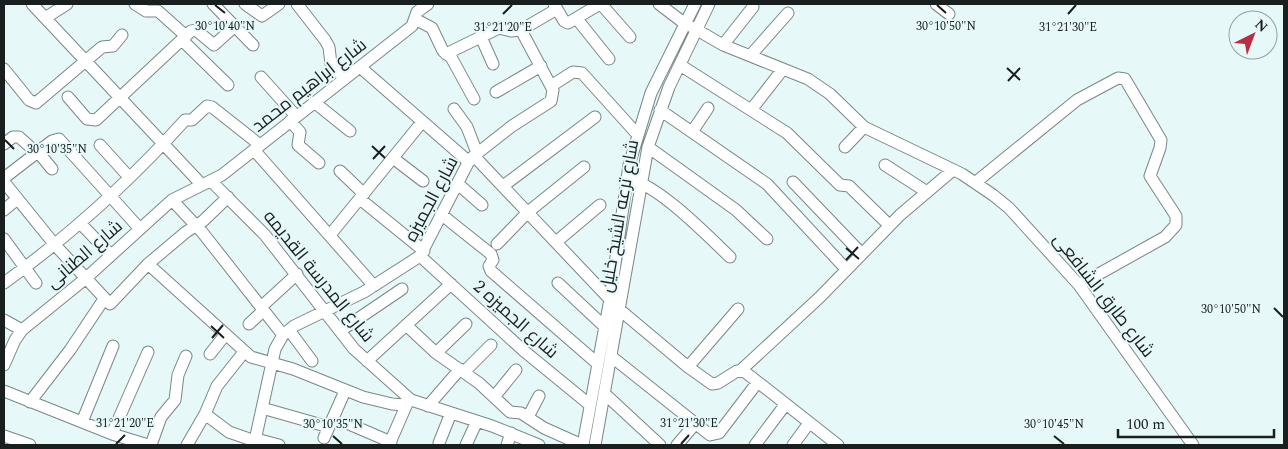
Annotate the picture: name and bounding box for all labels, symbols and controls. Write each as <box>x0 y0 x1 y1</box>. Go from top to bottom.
north arrow <box>1228 10 1278 60</box>
text: N <box>1250 14 1273 37</box>
text: 30°10'40"N <box>195 17 255 36</box>
text: 30°10'50"N <box>916 17 976 36</box>
text: 31°21'20"E <box>474 18 532 37</box>
text: 31°21'30"E <box>1039 18 1097 37</box>
street label: شارع ابراهيم محمد <box>246 32 373 139</box>
street label: شارع ترعه الشيخ خليل <box>593 137 646 295</box>
text: 30°10'35"N <box>27 140 87 159</box>
street label: شارع الجميزه <box>398 152 465 247</box>
street label: شارع المدرسة القديمه <box>257 204 381 348</box>
street label: شارع الطنانى <box>40 213 129 295</box>
street label: شارع طارق الشافعى <box>1046 227 1161 363</box>
street label: شارع الجميزه 2 <box>467 274 564 365</box>
text: 30°10'50"N <box>1201 300 1261 319</box>
scale bar <box>1118 406 1274 438</box>
text: 100 m <box>1126 413 1165 436</box>
text: 31°21'20"E <box>96 414 154 433</box>
text: 31°21'30"E <box>660 414 718 433</box>
text: 30°10'35"N <box>303 415 363 434</box>
text: 30°10'45"N <box>1024 415 1084 434</box>

